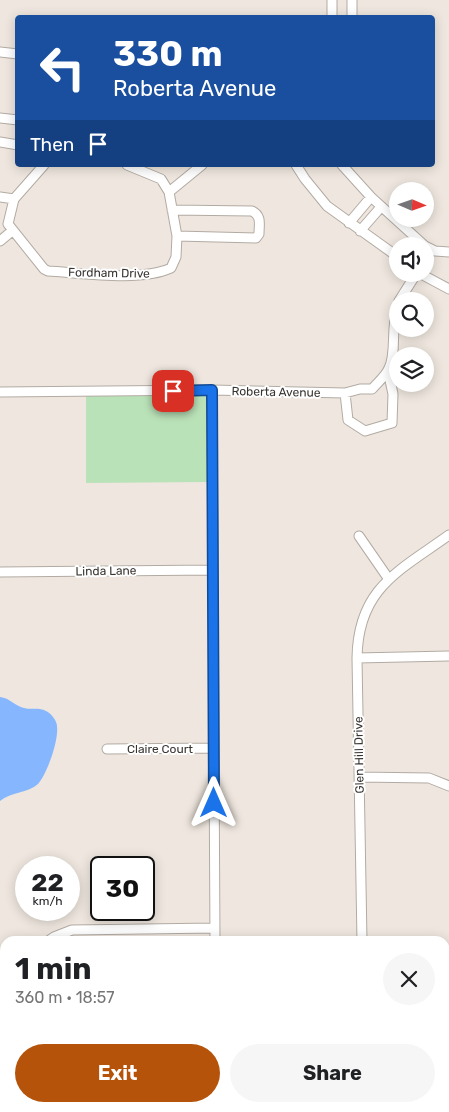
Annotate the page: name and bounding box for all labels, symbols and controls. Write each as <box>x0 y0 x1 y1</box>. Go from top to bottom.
text: 330 m <box>113 33 222 75</box>
icon: left <box>30 35 95 100</box>
text: Roberta Avenue <box>113 75 276 102</box>
icon: arrive <box>84 130 112 158</box>
text: Then <box>30 133 74 156</box>
north arrow <box>389 182 434 228</box>
map controls <box>389 182 434 392</box>
button: sound <box>389 237 434 282</box>
street label: Fordham Drive <box>68 265 150 281</box>
button: search <box>389 292 434 337</box>
button: layers <box>389 347 434 392</box>
pin <box>152 370 194 412</box>
icon: arrive <box>159 377 187 405</box>
street label: Roberta Avenue <box>231 384 321 400</box>
street label: Linda Lane <box>75 563 137 579</box>
street label: Glen Hill Drive <box>351 716 367 794</box>
street label: Claire Court <box>127 742 193 756</box>
position arrow <box>187 776 239 828</box>
speed limit sign: 30 <box>90 856 155 921</box>
text: 22 <box>31 868 64 897</box>
text: km/h <box>33 894 62 908</box>
text: 1 min <box>15 951 92 987</box>
button: close <box>383 953 435 1005</box>
text: 360 m · 18:57 <box>15 988 115 1007</box>
button: Exit <box>15 1044 220 1102</box>
button: Share <box>230 1044 435 1102</box>

